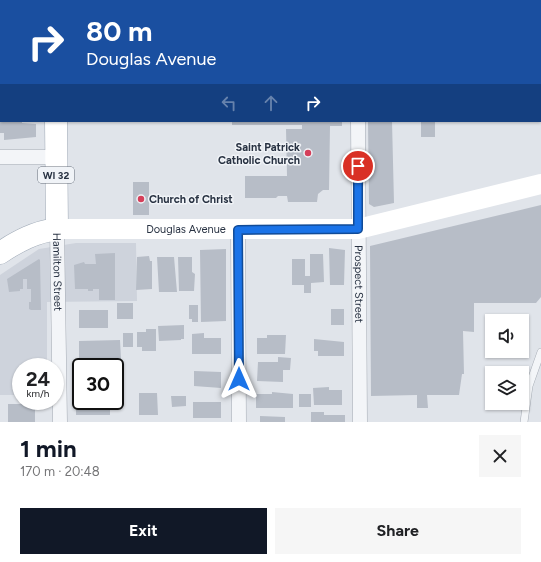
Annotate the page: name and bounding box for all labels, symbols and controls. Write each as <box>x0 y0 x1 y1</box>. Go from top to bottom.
text: 80 m <box>86 14 152 48</box>
icon: right <box>20 16 72 68</box>
text: Douglas Avenue <box>86 48 216 70</box>
icon: left <box>218 92 240 114</box>
icon: ahead <box>260 92 282 114</box>
icon: right <box>302 92 324 114</box>
place label: Saint Patrick Catholic Church <box>218 141 300 167</box>
marker: Saint Patrick Catholic Church <box>303 148 313 158</box>
pin <box>341 149 375 183</box>
icon: arrive <box>347 155 369 177</box>
road number: WI 32 <box>38 167 74 183</box>
place label: Church of Christ <box>149 193 233 206</box>
marker: Church of Christ <box>136 194 146 204</box>
street label: Douglas Avenue <box>146 223 226 236</box>
street label: Hamilton Street <box>50 233 64 311</box>
street label: Prospect Street <box>352 245 365 323</box>
map controls <box>485 314 529 410</box>
button: sound <box>485 314 529 358</box>
speed limit sign: 30 <box>72 358 124 410</box>
position arrow <box>218 358 260 400</box>
button: layers <box>485 366 529 410</box>
text: 24 <box>26 367 50 391</box>
text: km/h <box>27 387 49 400</box>
text: 1 min <box>20 434 77 463</box>
button: close <box>479 435 521 477</box>
text: 170 m · 20:48 <box>20 464 100 479</box>
button: Exit <box>20 508 267 554</box>
button: Share <box>275 508 521 554</box>

